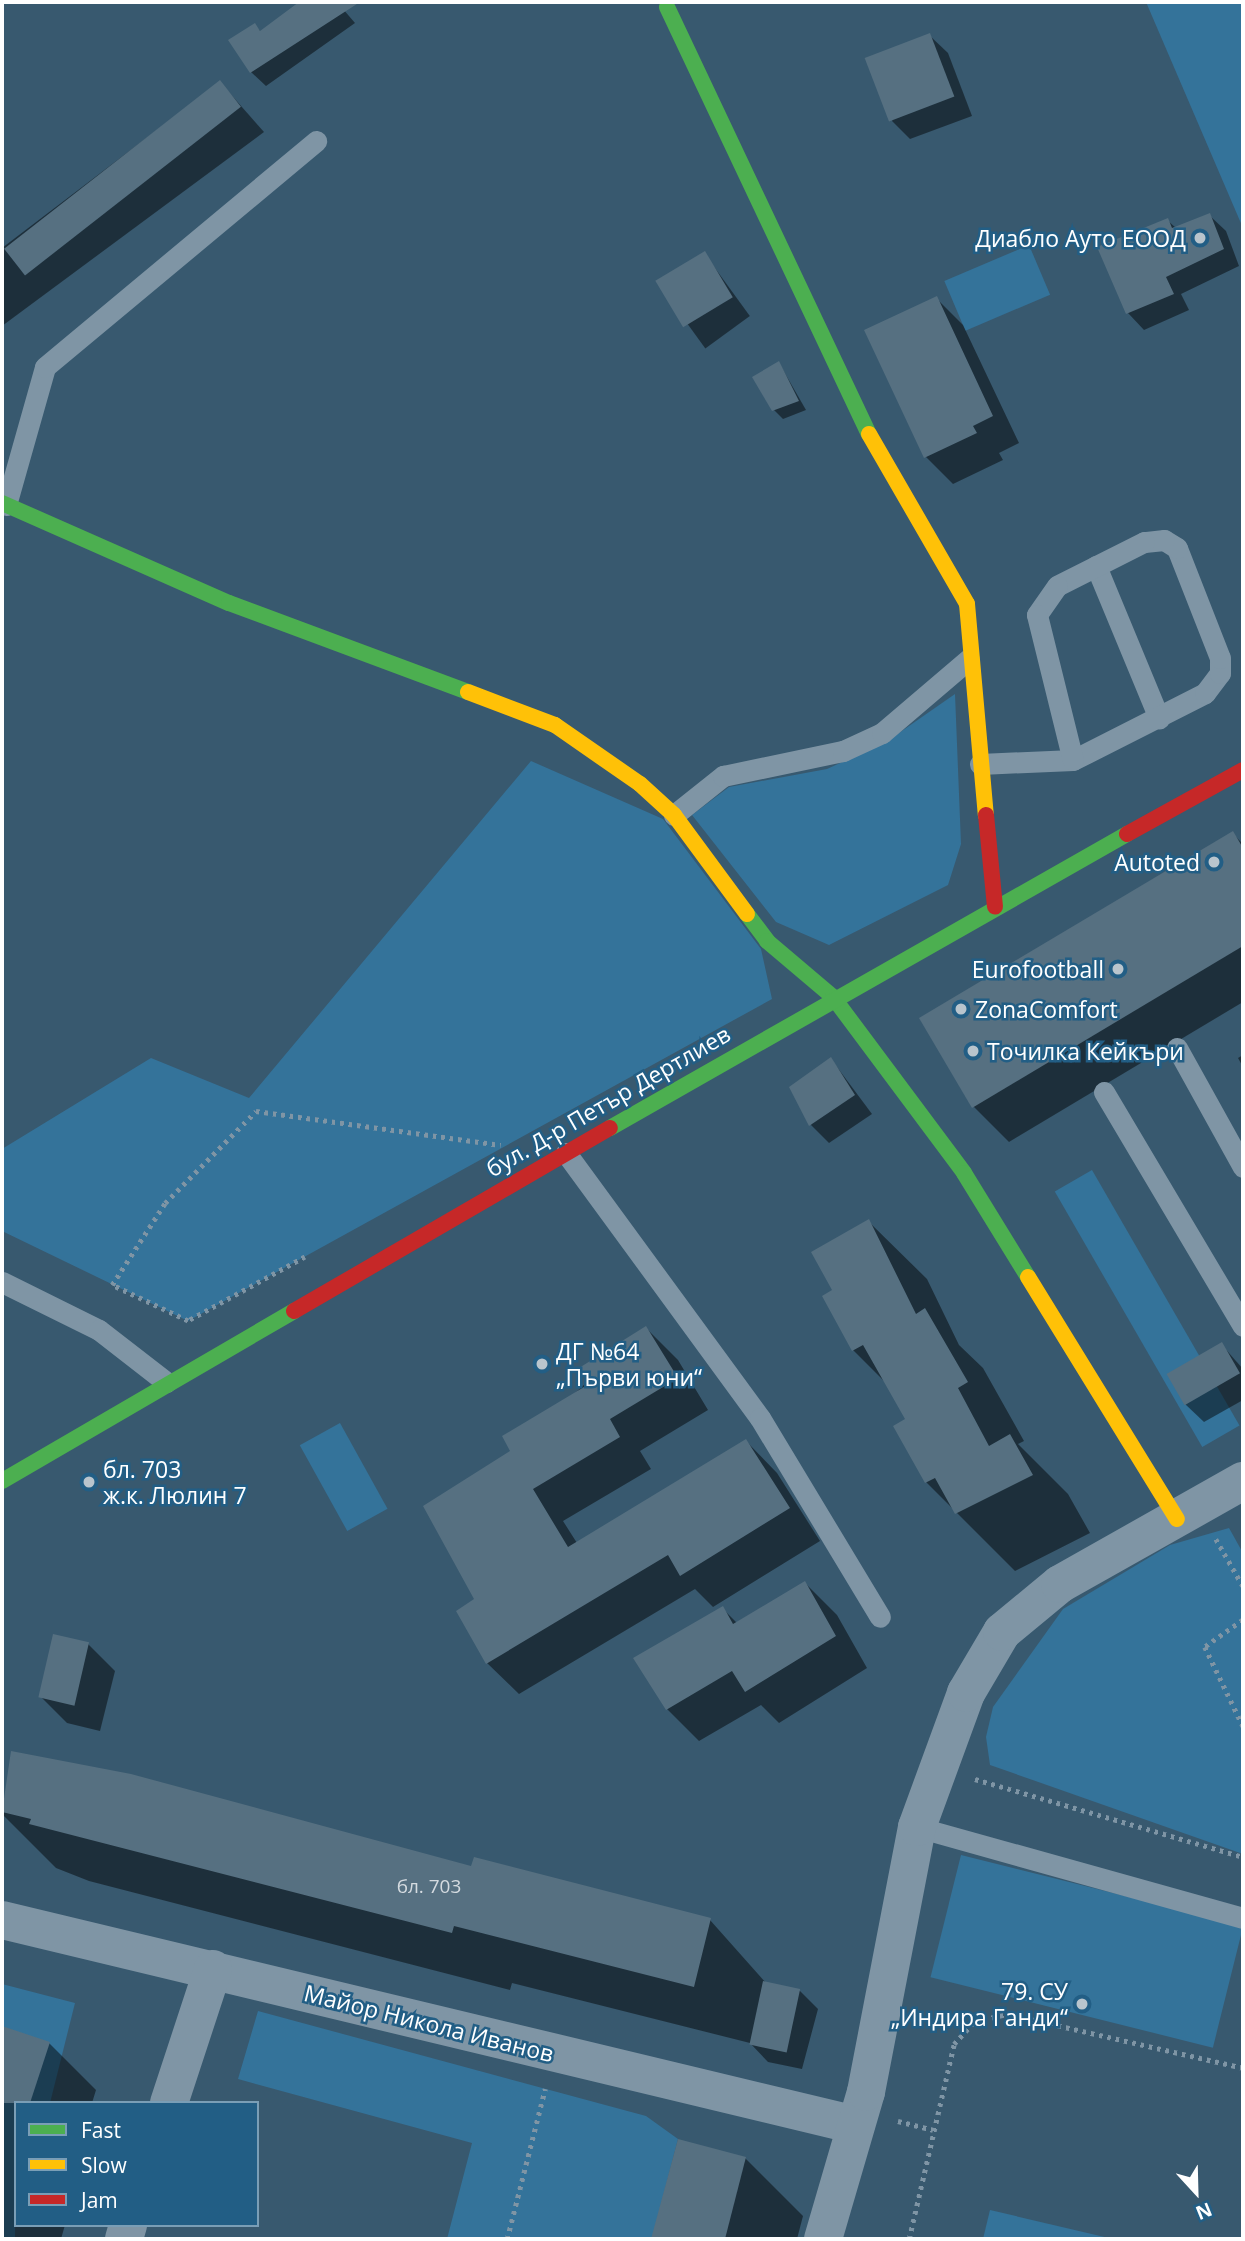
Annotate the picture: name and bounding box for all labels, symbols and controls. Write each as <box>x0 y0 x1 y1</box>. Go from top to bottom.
place label: Диабло Ауто ЕООД <box>975 224 1186 252</box>
marker: Диабло Ауто ЕООД <box>1192 230 1208 246</box>
place label: Autoted <box>1114 848 1200 876</box>
marker: Autoted <box>1206 854 1222 870</box>
place label: Eurofootball <box>972 955 1104 983</box>
marker: Eurofootball <box>1110 961 1126 977</box>
place label: ZonaComfort <box>975 995 1118 1023</box>
marker: ZonaComfort <box>953 1001 969 1017</box>
street label: бул. Д-р Петър Дертлиев <box>481 1020 735 1182</box>
place label: Точилка Кейкъри <box>987 1037 1184 1065</box>
marker: Точилка Кейкъри <box>965 1043 981 1059</box>
place label: ДГ №64 „Първи юни“ <box>556 1337 702 1391</box>
marker: ДГ №64 „Първи юни“ <box>534 1356 550 1372</box>
place label: бл. 703 ж.к. Люлин 7 <box>103 1455 247 1509</box>
marker: бл. 703 ж.к. Люлин 7 <box>81 1474 97 1490</box>
house number: бл. 703 <box>397 1876 461 1898</box>
place label: 79. СУ „Индира Ганди“ <box>891 1977 1068 2031</box>
street label: Майор Никола Иванов <box>301 1979 557 2067</box>
marker: 79. СУ „Индира Ганди“ <box>1074 1996 1090 2012</box>
legend <box>14 2101 259 2227</box>
text: Fast <box>81 2116 121 2144</box>
text: Slow <box>81 2151 127 2179</box>
north arrow <box>1161 2157 1231 2227</box>
text: Jam <box>81 2186 118 2214</box>
text: N <box>1192 2197 1216 2226</box>

